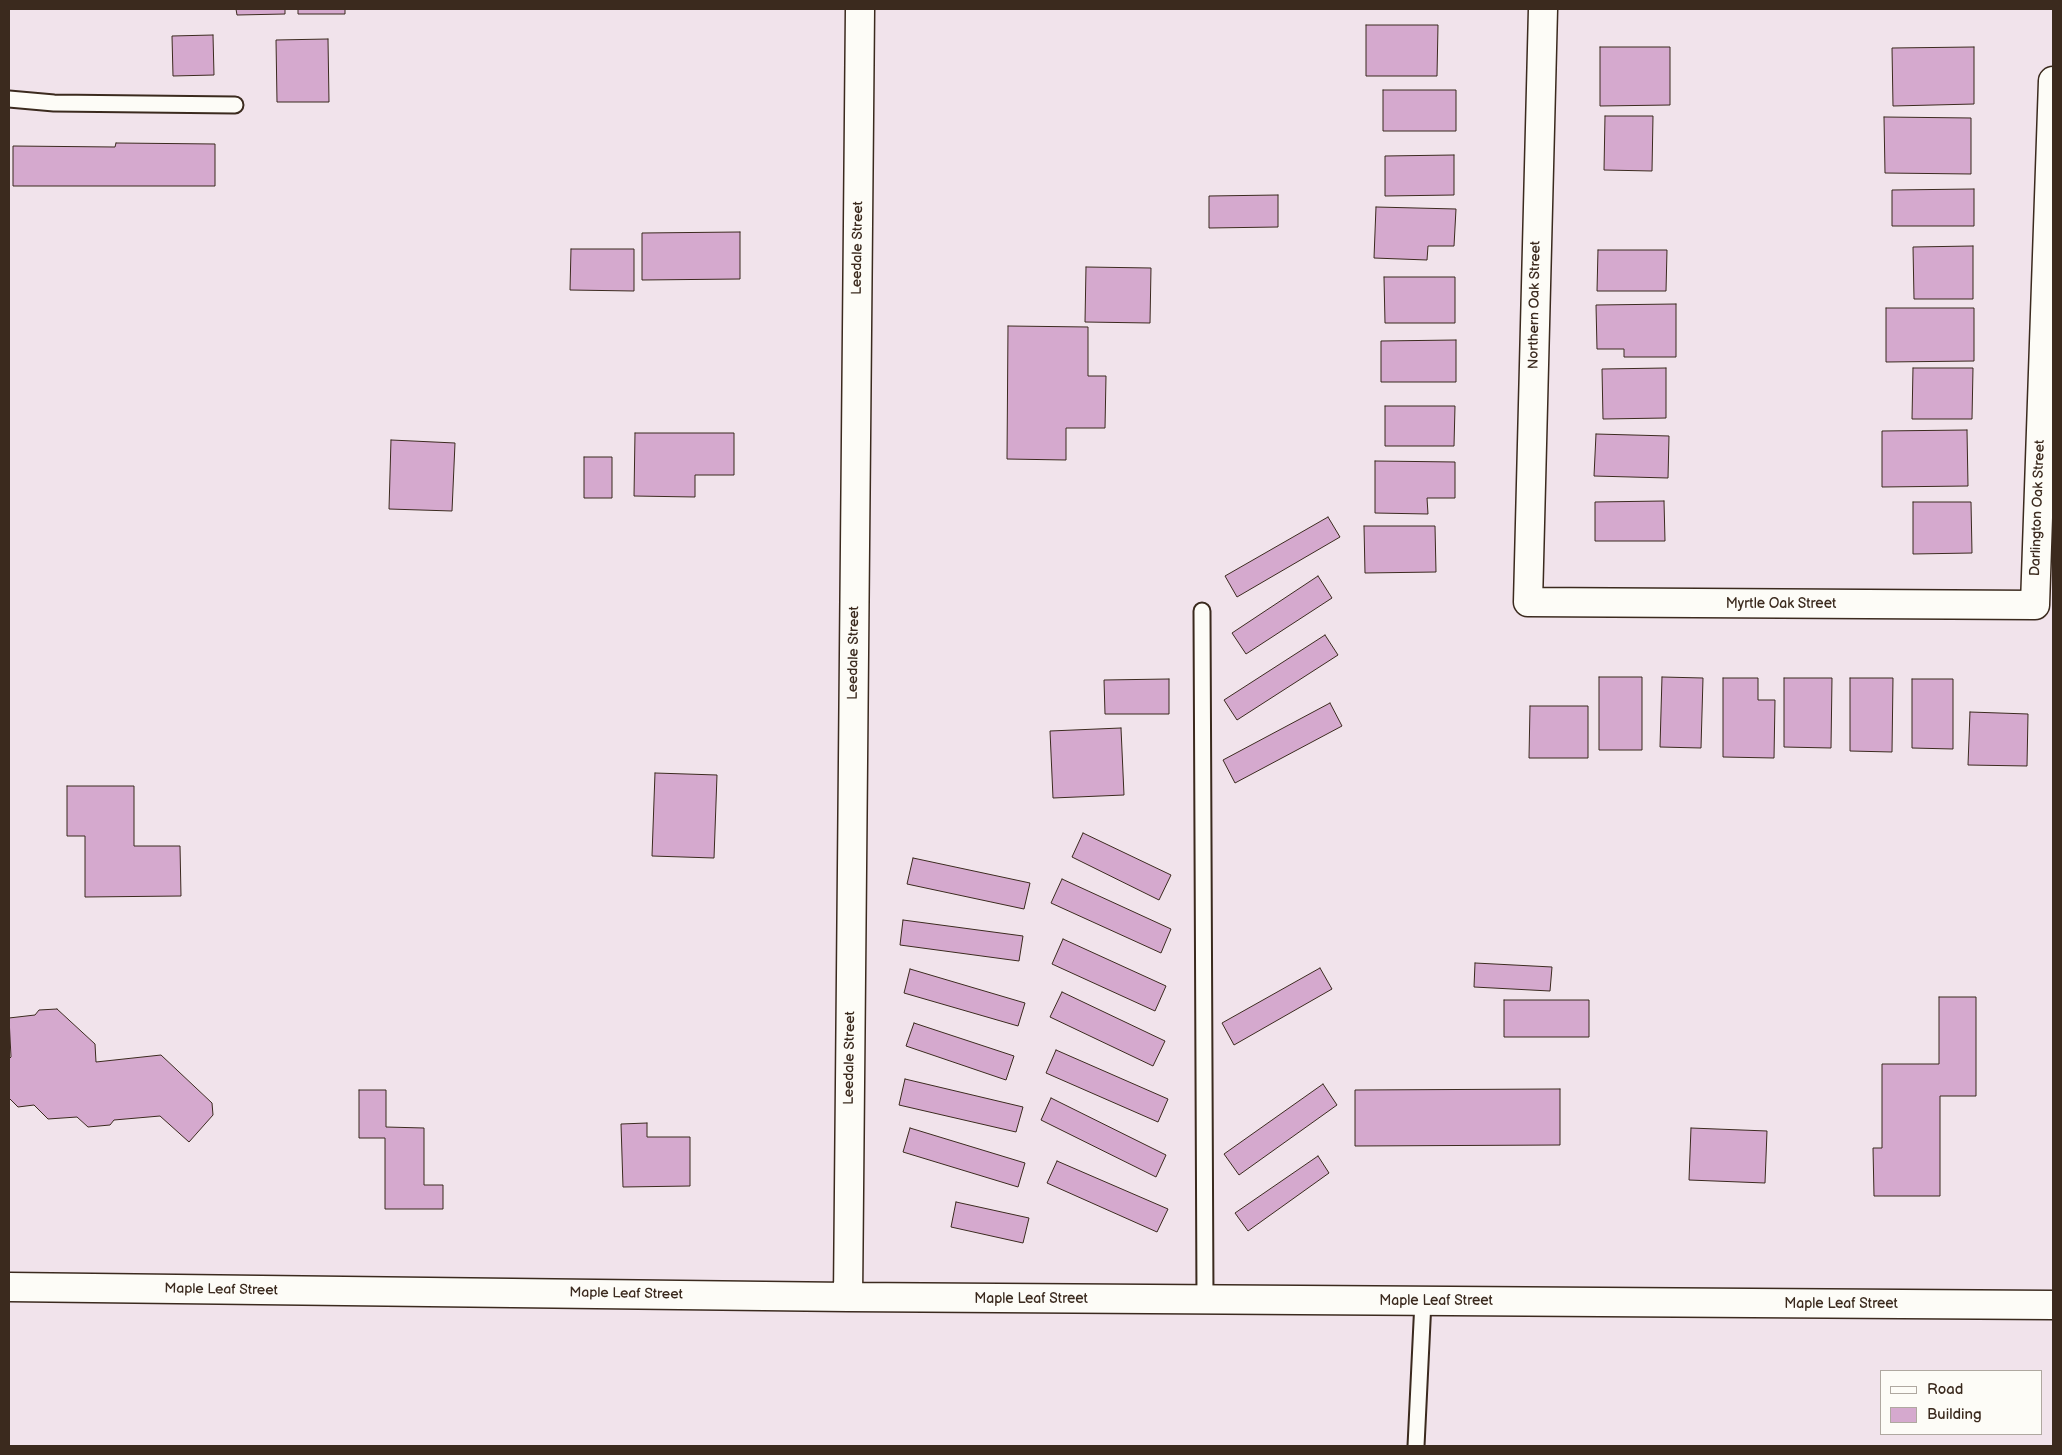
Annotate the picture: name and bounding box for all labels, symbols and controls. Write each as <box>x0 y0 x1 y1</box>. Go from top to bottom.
street label: Leedale Street <box>849 201 867 295</box>
street label: Northern Oak Street <box>1525 241 1545 369</box>
street label: Darlington Oak Street <box>2027 440 2049 576</box>
street label: Myrtle Oak Street <box>1726 596 1836 612</box>
street label: Leedale Street <box>845 606 863 700</box>
street label: Leedale Street <box>841 1011 859 1105</box>
street label: Maple Leaf Street <box>164 1281 278 1299</box>
street label: Maple Leaf Street <box>569 1285 683 1303</box>
street label: Maple Leaf Street <box>974 1291 1088 1307</box>
street label: Maple Leaf Street <box>1379 1293 1493 1309</box>
street label: Maple Leaf Street <box>1784 1296 1898 1312</box>
legend <box>1880 1370 2042 1435</box>
text: Road <box>1927 1380 1963 1399</box>
text: Building <box>1927 1405 1982 1424</box>

